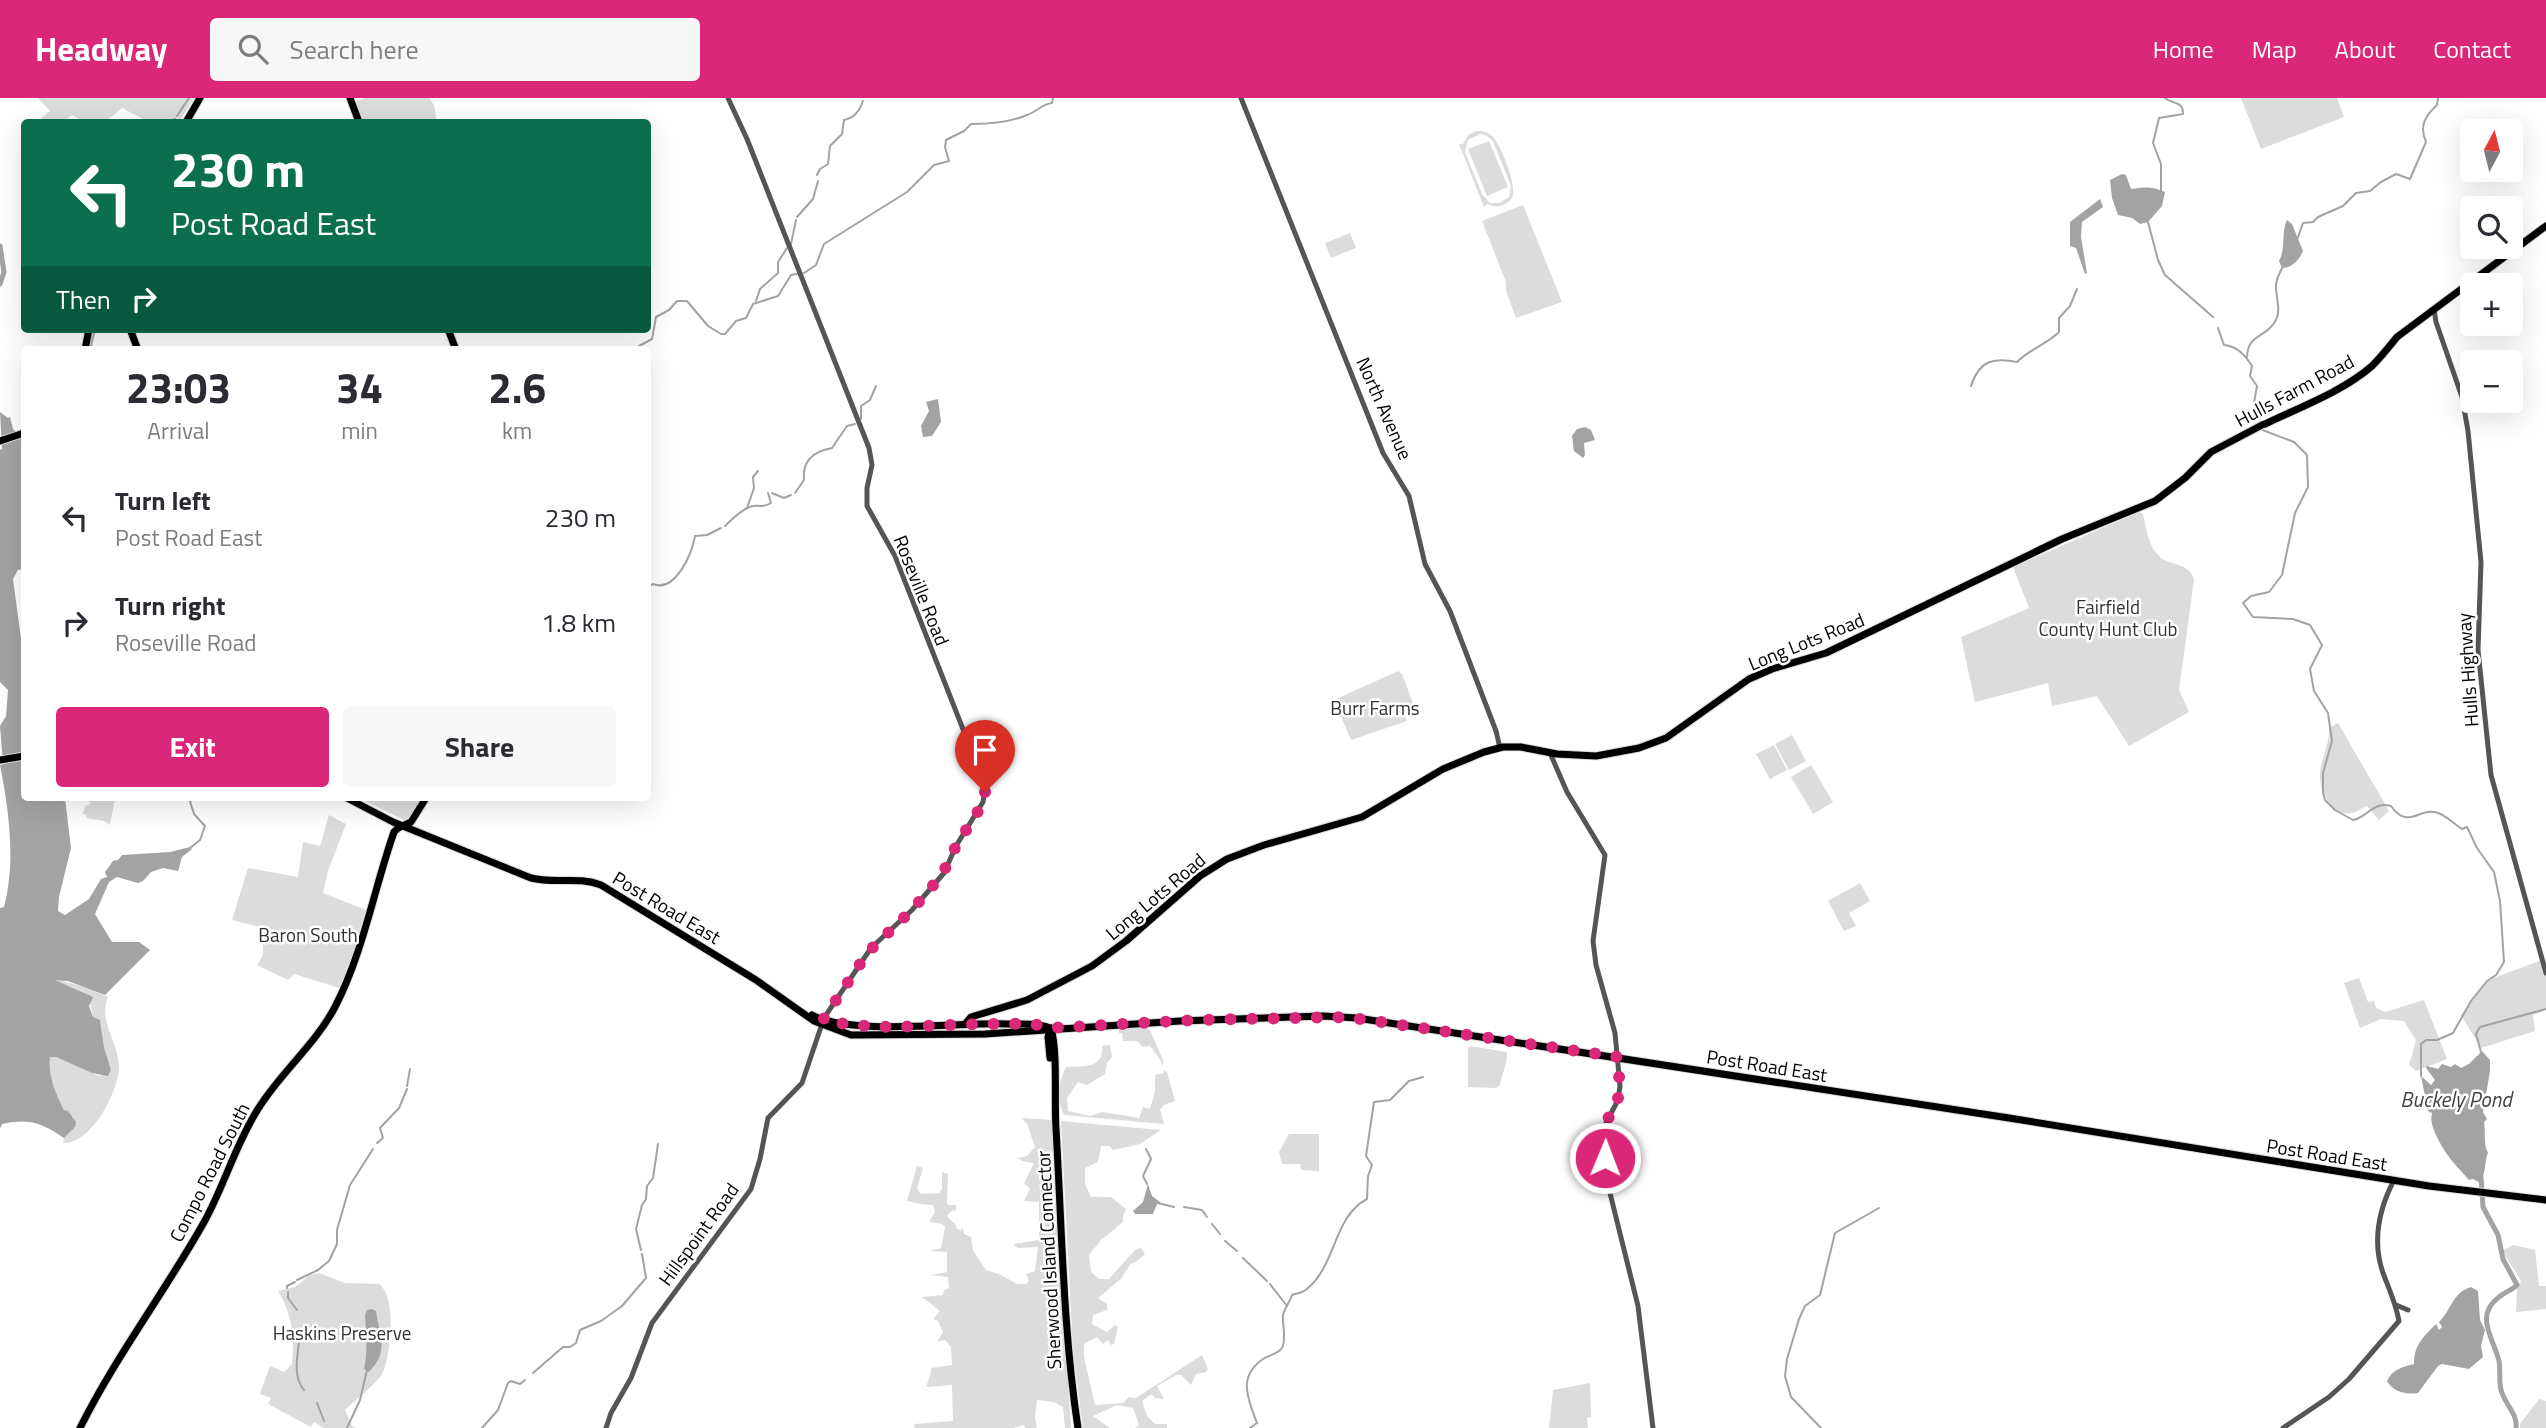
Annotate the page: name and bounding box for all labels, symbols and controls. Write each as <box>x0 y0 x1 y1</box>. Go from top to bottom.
search box <box>210 18 700 81</box>
text: Headway <box>35 24 168 74</box>
icon: search <box>234 30 272 68</box>
text: Search here <box>290 30 419 69</box>
text: Home <box>2153 31 2214 67</box>
text: Map <box>2252 31 2297 67</box>
text: About <box>2335 31 2395 67</box>
text: Contact <box>2433 31 2511 67</box>
north arrow <box>2460 119 2524 182</box>
map controls <box>2460 119 2523 413</box>
text: 230 m <box>171 131 305 206</box>
icon: left <box>56 147 147 238</box>
button: search <box>2460 196 2523 259</box>
text: Post Road East <box>171 199 376 247</box>
button: + <box>2460 273 2523 336</box>
text: Then <box>56 280 111 319</box>
icon: right <box>125 280 163 318</box>
street label: Hulls Farm Road <box>2229 346 2359 434</box>
button: − <box>2460 350 2523 413</box>
street label: North Avenue <box>1349 352 1421 464</box>
text: 23:03 <box>126 355 231 419</box>
text: 34 <box>336 355 383 419</box>
text: 2.6 <box>488 355 546 419</box>
text: Arrival <box>147 413 210 448</box>
text: min <box>341 413 378 448</box>
text: km <box>502 413 532 448</box>
text: Turn left <box>115 481 210 520</box>
text: 230 m <box>545 498 616 537</box>
icon: left <box>56 499 94 537</box>
text: Post Road East <box>115 520 262 555</box>
street label: Roseville Road <box>887 530 957 650</box>
text: Turn right <box>115 586 226 625</box>
park label: Fairfield County Hunt Club <box>2038 592 2178 643</box>
text: 1.8 km <box>541 603 616 642</box>
icon: right <box>56 604 94 642</box>
street label: Long Lots Road <box>1744 605 1868 677</box>
street label: Hulls Highway <box>2449 612 2485 728</box>
text: Roseville Road <box>115 625 256 660</box>
park label: Burr Farms <box>1330 693 1420 722</box>
button: Exit <box>56 707 329 787</box>
button: Share <box>343 707 616 787</box>
pin <box>955 720 1015 792</box>
icon: arrive <box>966 731 1004 769</box>
street label: Long Lots Road <box>1099 845 1211 947</box>
street label: Post Road East <box>607 863 727 951</box>
park label: Baron South <box>258 920 358 949</box>
street label: Post Road East <box>1705 1041 1830 1089</box>
water label: Buckely Pond <box>2400 1083 2514 1115</box>
street label: Compo Road South <box>161 1097 257 1247</box>
position arrow <box>1568 1121 1642 1195</box>
street label: Post Road East <box>2265 1130 2390 1178</box>
street label: Sherwood Island Connector <box>1028 1150 1068 1370</box>
street label: Hillspoint Road <box>651 1177 745 1291</box>
park label: Haskins Preserve <box>273 1318 411 1347</box>

